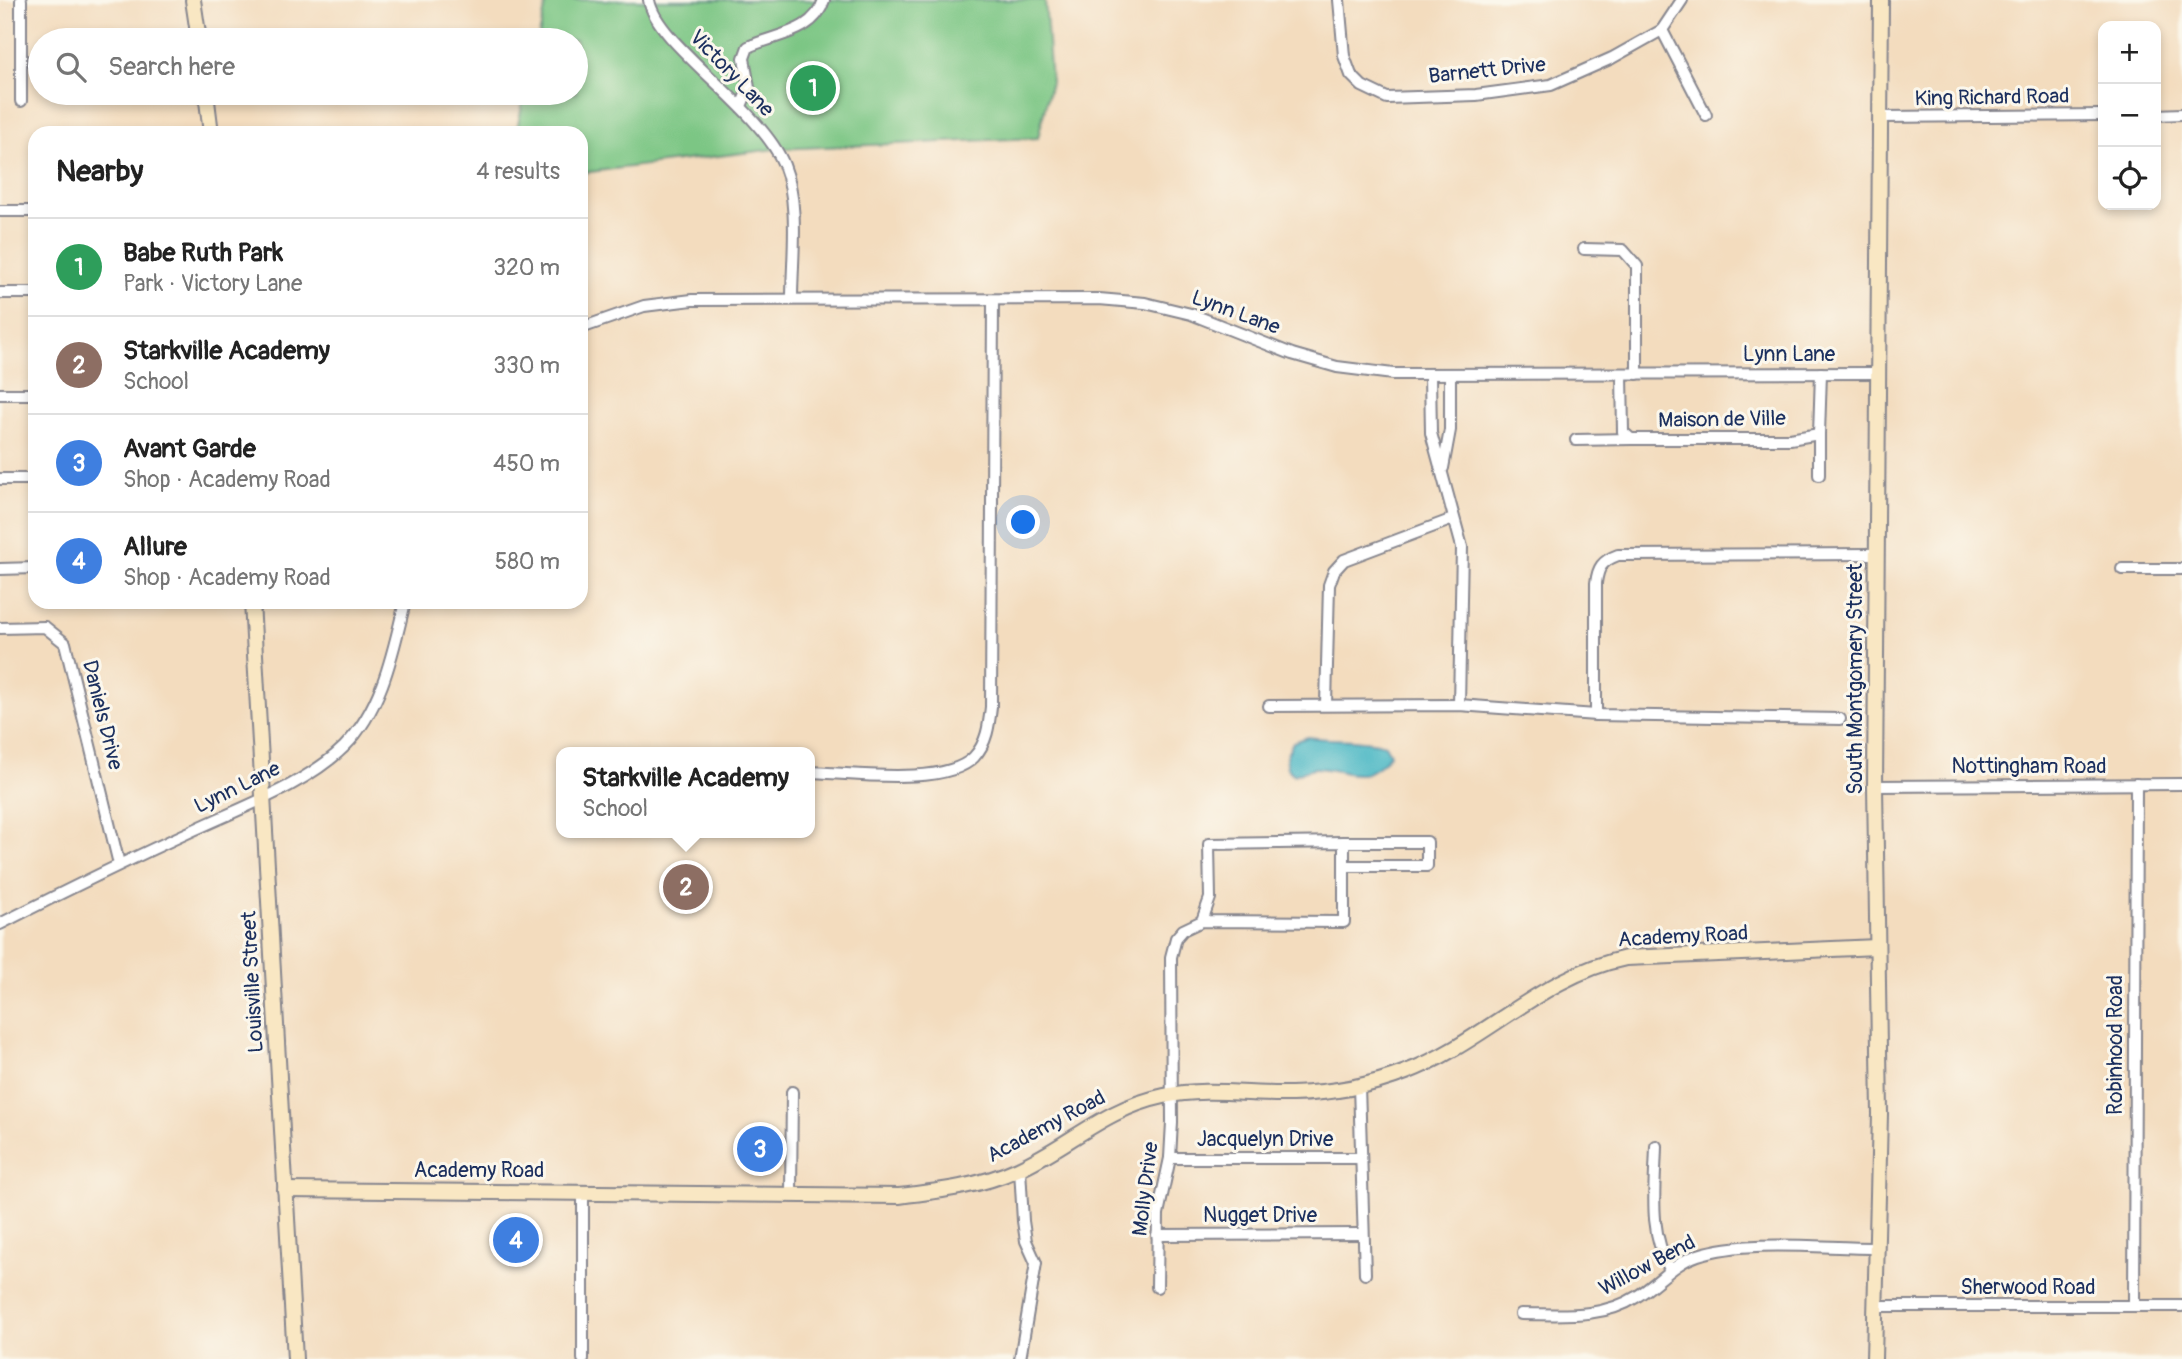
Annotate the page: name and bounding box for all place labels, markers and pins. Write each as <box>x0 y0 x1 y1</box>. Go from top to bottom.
pin: 1 <box>790 62 836 114</box>
pin: 2 <box>663 861 709 913</box>
pin: 3 <box>737 1123 783 1175</box>
pin: 4 <box>493 1214 539 1266</box>

